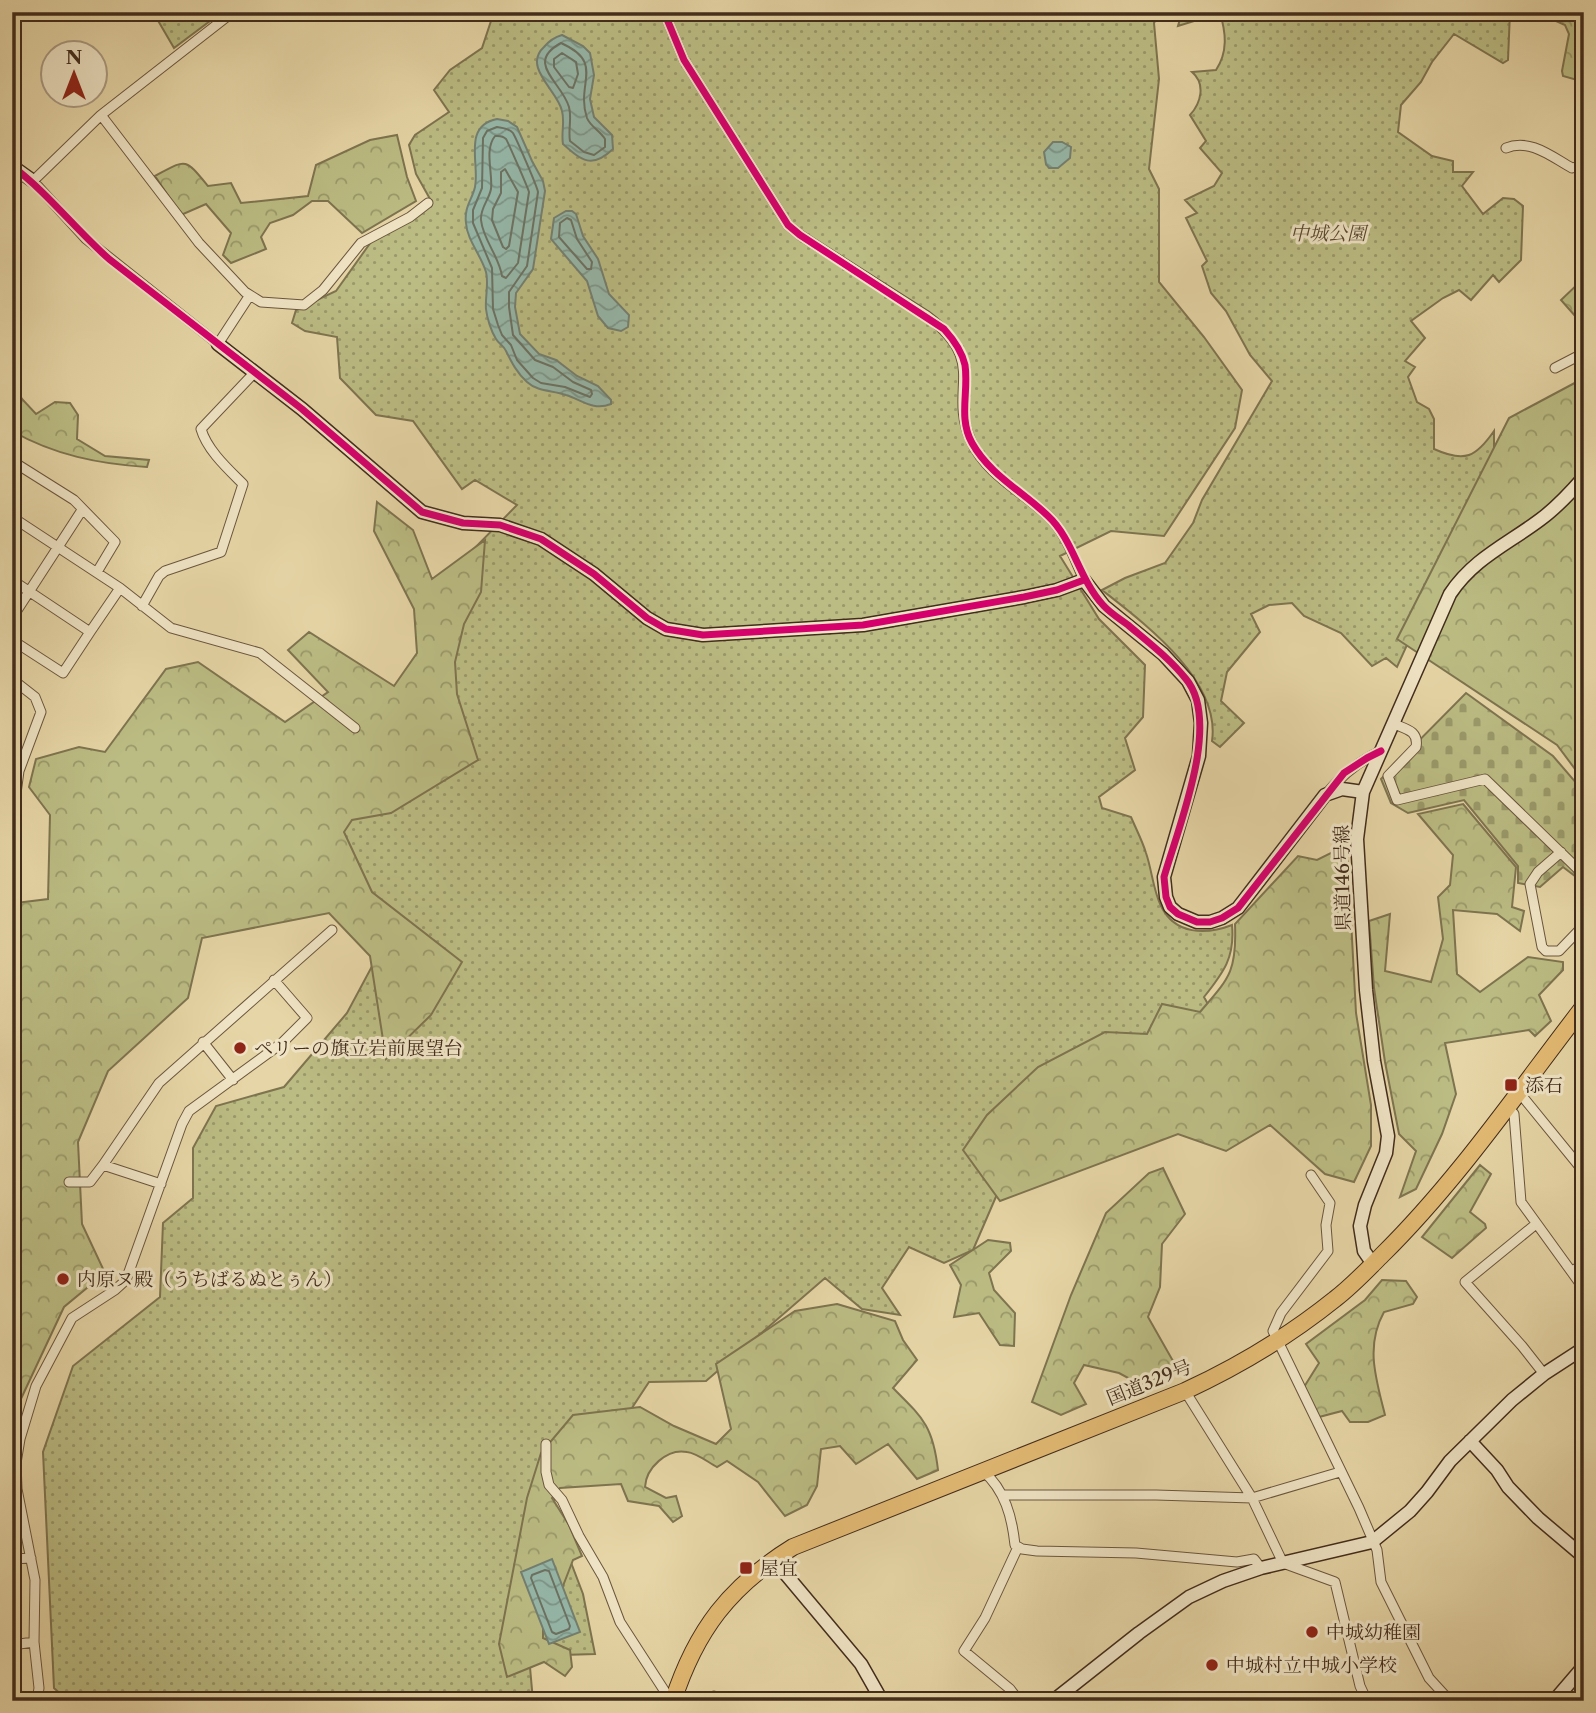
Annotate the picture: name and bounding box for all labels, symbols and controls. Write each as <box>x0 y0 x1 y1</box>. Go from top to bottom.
north arrow <box>38 38 108 108</box>
text: N <box>66 46 82 69</box>
park label: 中城公園 <box>1290 222 1369 245</box>
street label: 県道146号線 <box>1330 825 1355 931</box>
place label: ペリーの旗立岩前展望台 <box>254 1037 463 1060</box>
marker: ペリーの旗立岩前展望台 <box>232 1040 248 1056</box>
place label: 添石 <box>1525 1074 1563 1097</box>
marker: 添石 <box>1503 1077 1519 1093</box>
place label: 内原ヌ殿（うちばるぬとぅん） <box>77 1268 343 1291</box>
marker: 内原ヌ殿（うちばるぬとぅん） <box>55 1271 71 1287</box>
street label: 国道329号 <box>1103 1355 1195 1410</box>
place label: 屋宜 <box>760 1557 798 1580</box>
marker: 屋宜 <box>738 1560 754 1576</box>
place label: 中城幼稚園 <box>1326 1621 1421 1644</box>
marker: 中城幼稚園 <box>1304 1624 1320 1640</box>
place label: 中城村立中城小学校 <box>1226 1654 1397 1677</box>
marker: 中城村立中城小学校 <box>1204 1657 1220 1673</box>

